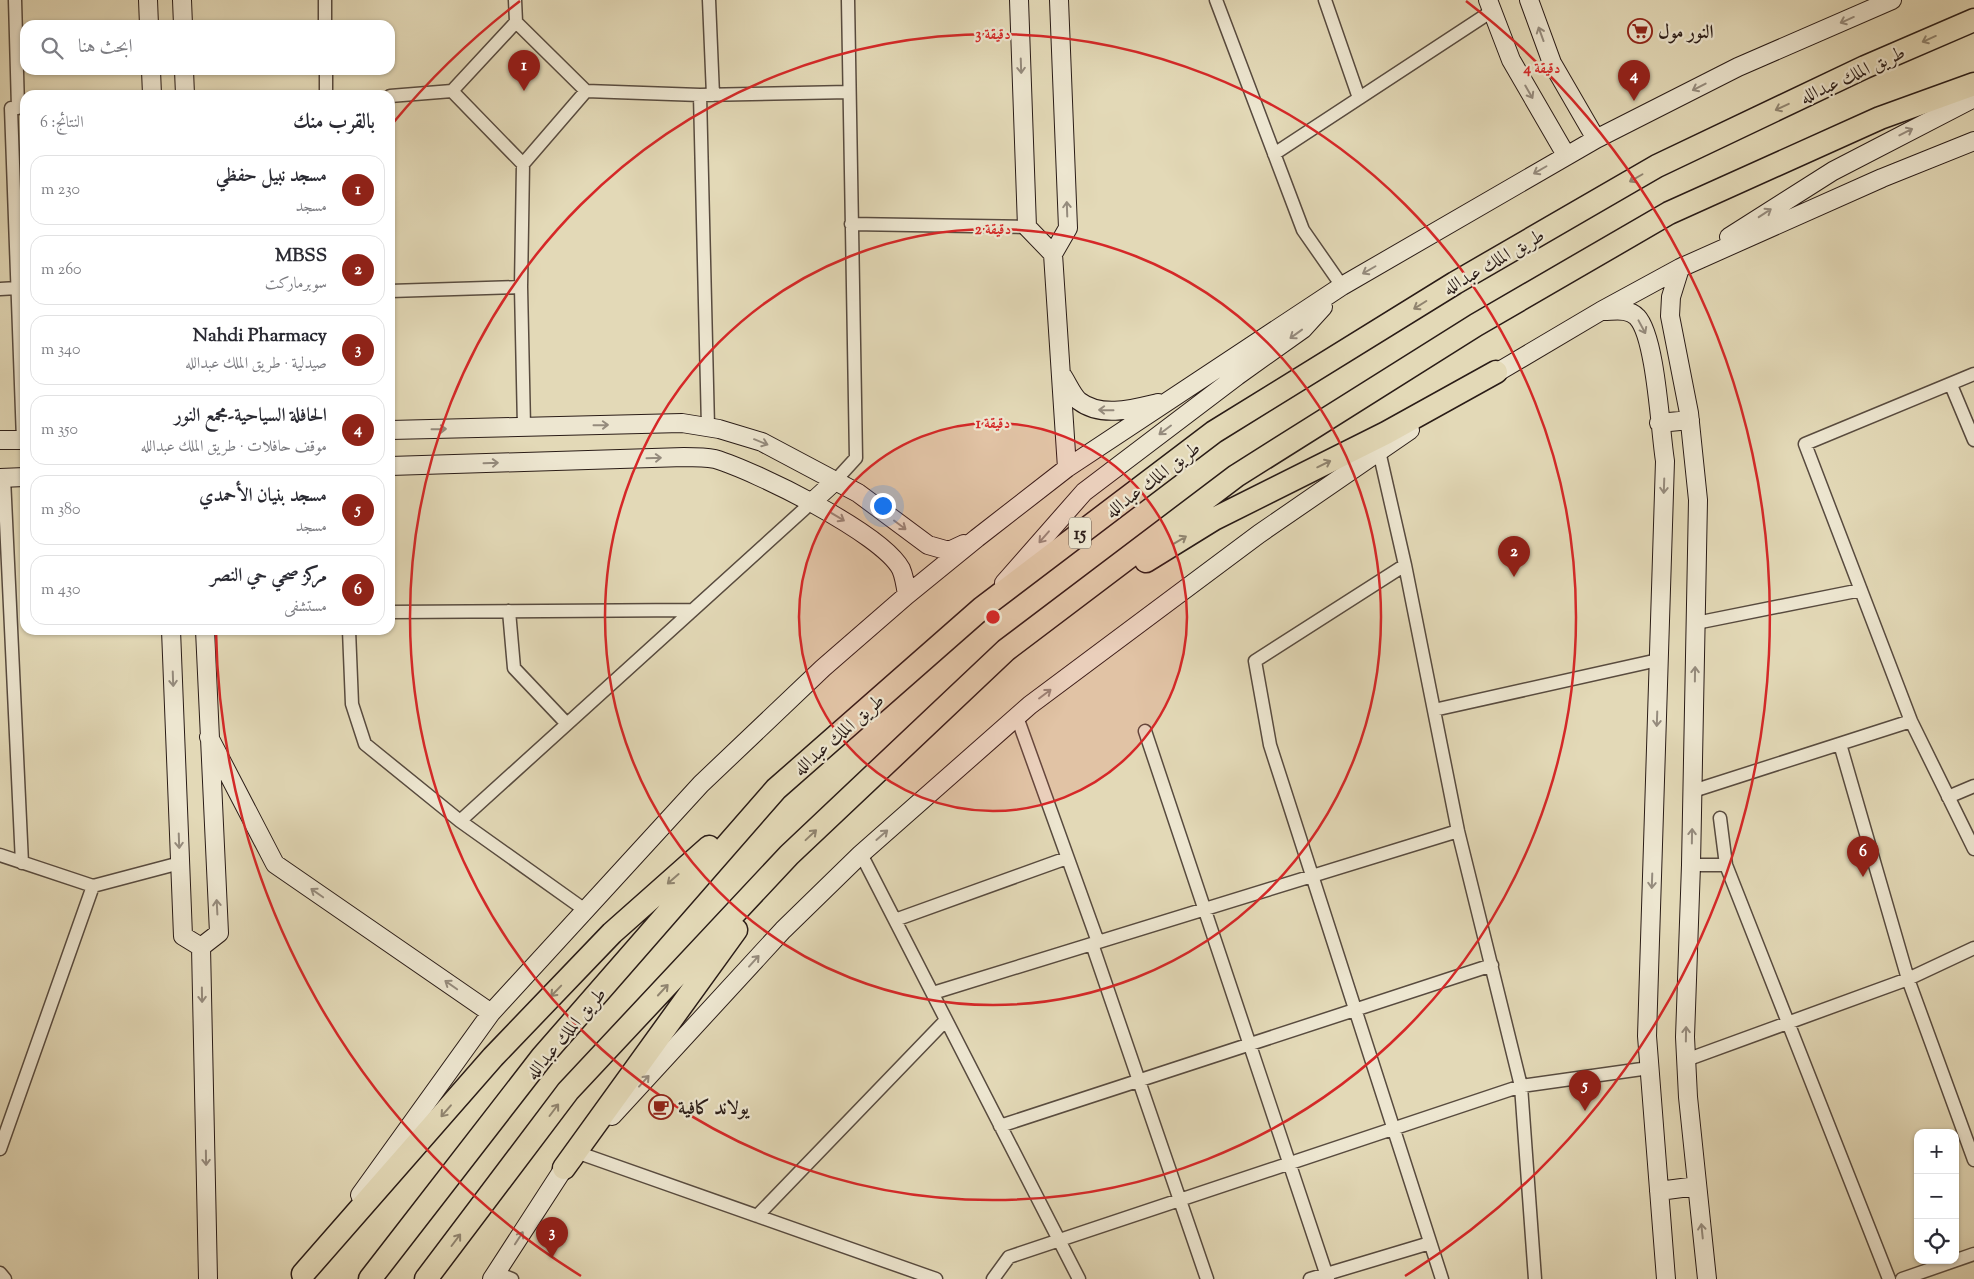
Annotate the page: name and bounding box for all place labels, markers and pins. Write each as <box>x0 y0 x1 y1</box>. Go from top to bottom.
supermarket icon: النور مول <box>1627 18 1653 44</box>
place label: النور مول <box>1658 20 1714 47</box>
pin: 1 <box>508 50 540 91</box>
pin: 4 <box>1618 60 1650 101</box>
pin: 2 <box>1498 536 1530 577</box>
centre of rings <box>984 608 1002 626</box>
pin: 6 <box>1847 836 1879 877</box>
pin: 5 <box>1569 1070 1601 1111</box>
cafe icon: يولاند كافية <box>648 1094 674 1120</box>
place label: يولاند كافية <box>678 1096 750 1123</box>
pin: 3 <box>536 1217 568 1258</box>

